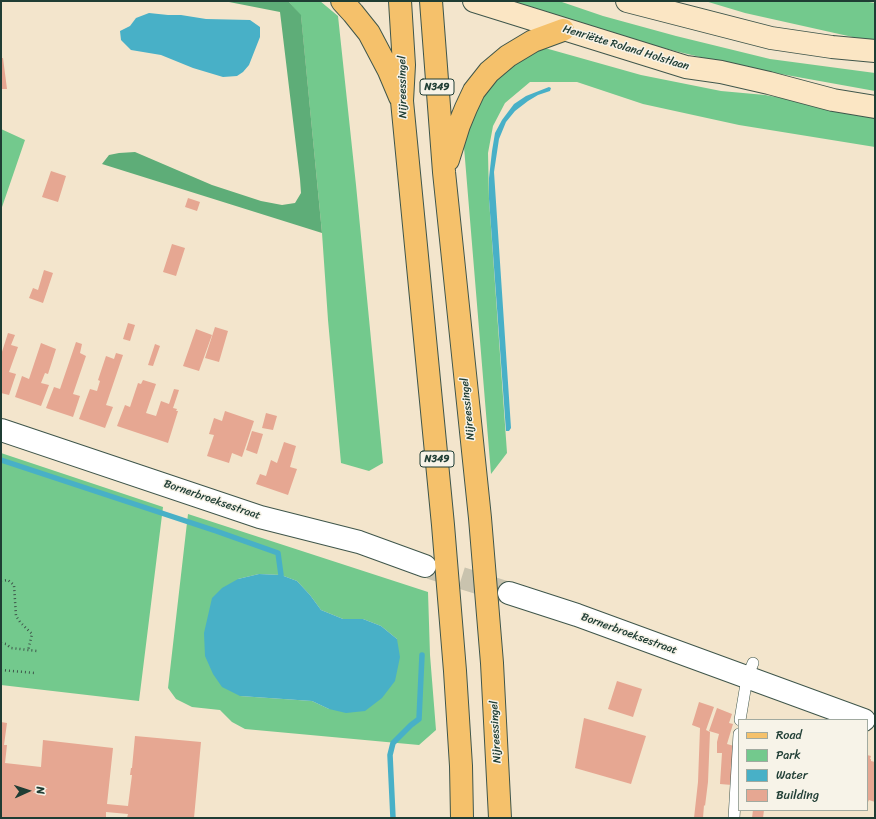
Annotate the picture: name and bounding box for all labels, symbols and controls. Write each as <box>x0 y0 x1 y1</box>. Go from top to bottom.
street label: Henriëtte Roland Holstlaan <box>561 22 691 74</box>
street label: Nijreessingel <box>396 56 410 118</box>
road number: N349 <box>420 79 454 95</box>
street label: Nijreessingel <box>458 377 478 441</box>
road number: N349 <box>420 451 454 467</box>
street label: Bornerbroeksestraat <box>162 477 262 523</box>
street label: Bornerbroeksestraat <box>579 610 679 658</box>
street label: Nijreessingel <box>488 700 504 764</box>
legend <box>738 719 868 811</box>
text: Road <box>776 724 802 746</box>
text: Park <box>776 744 801 766</box>
text: Water <box>776 764 808 786</box>
north arrow <box>8 771 48 811</box>
text: Building <box>776 784 819 806</box>
text: N <box>31 786 50 795</box>

